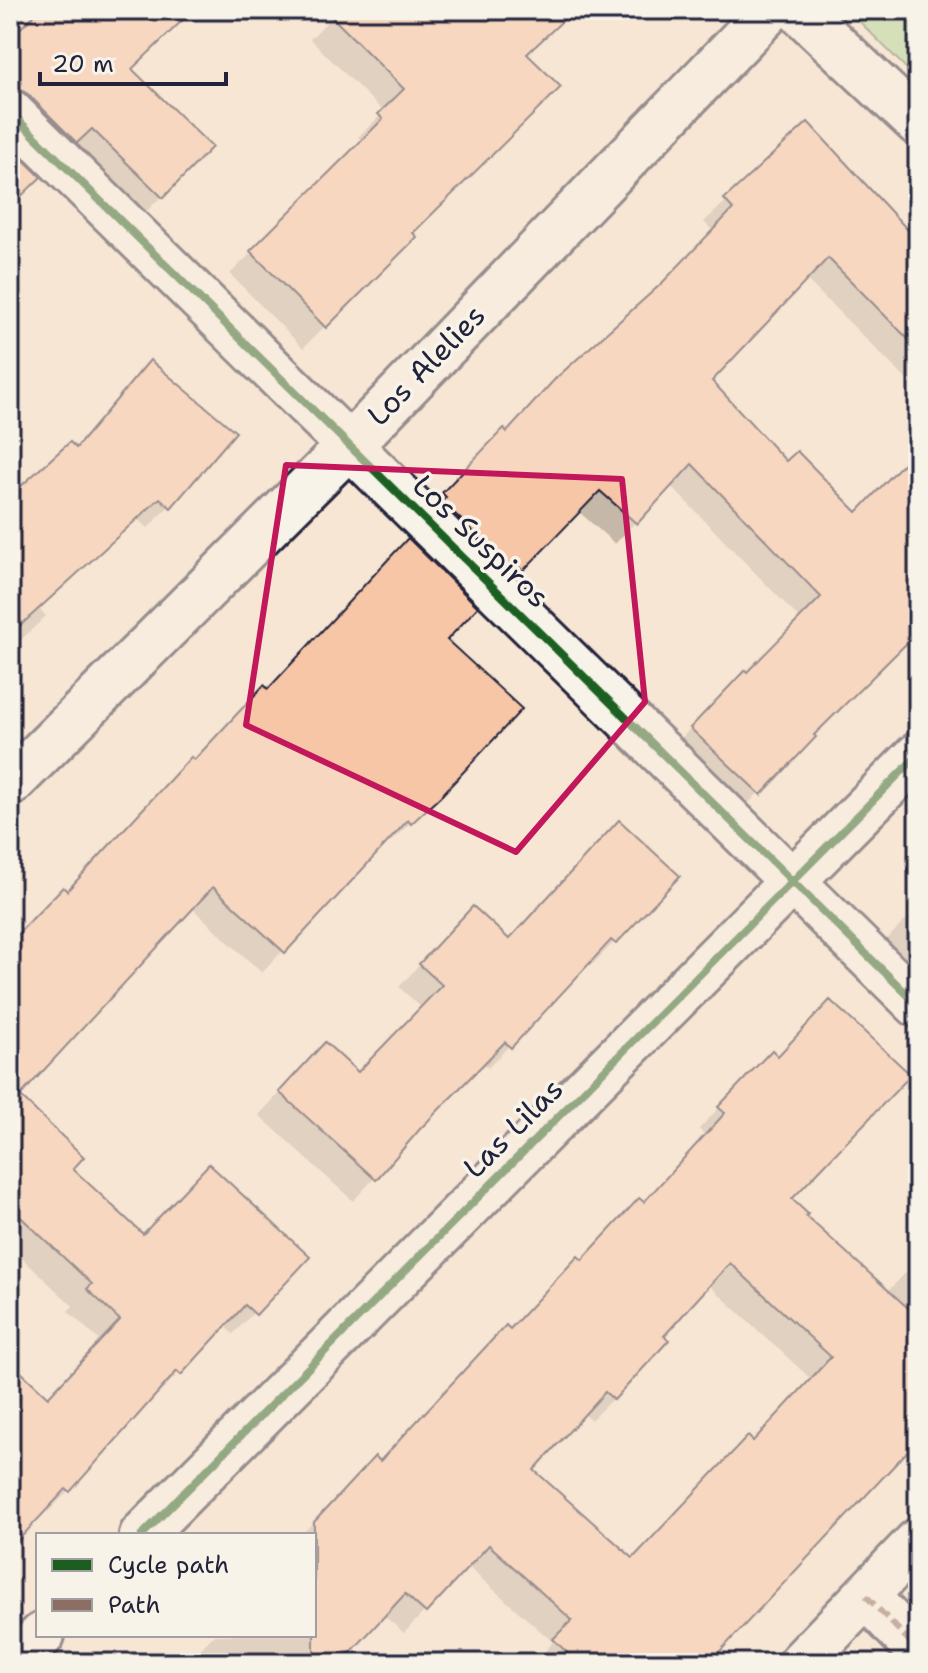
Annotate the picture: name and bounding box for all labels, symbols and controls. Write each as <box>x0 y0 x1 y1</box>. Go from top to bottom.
scale bar <box>40 36 226 86</box>
text: 20 m <box>52 48 114 80</box>
street label: Los Alelies <box>358 295 494 435</box>
street label: Los Suspiros <box>404 465 558 617</box>
street label: Las Lilas <box>454 1069 572 1187</box>
legend <box>36 1533 316 1637</box>
text: Cycle path <box>108 1549 229 1581</box>
text: Path <box>108 1589 160 1621</box>

